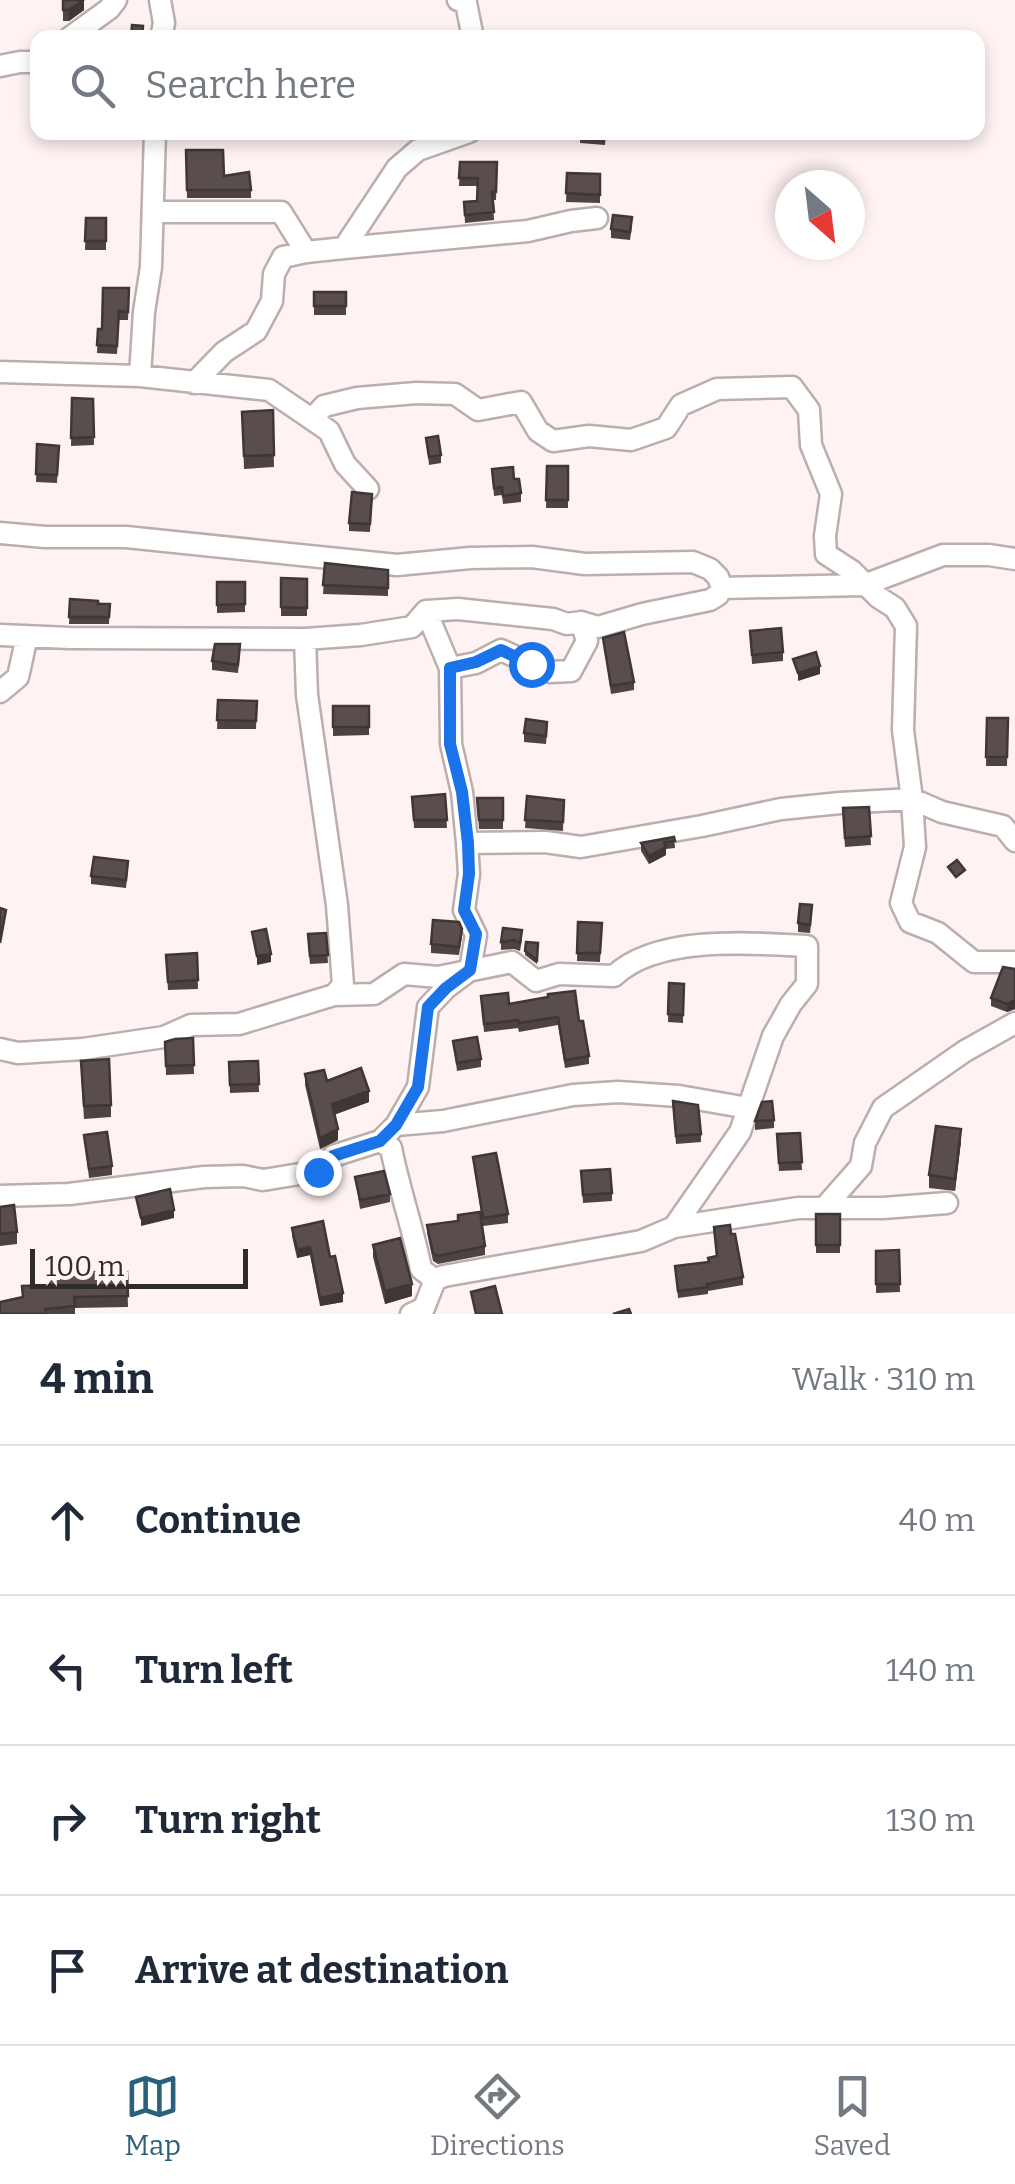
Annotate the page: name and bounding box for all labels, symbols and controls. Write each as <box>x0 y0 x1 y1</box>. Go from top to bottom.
search box <box>30 30 985 140</box>
icon: search <box>65 58 120 113</box>
text: Search here <box>145 62 356 108</box>
north arrow <box>775 170 865 260</box>
route start <box>509 642 555 688</box>
route end <box>296 1150 342 1196</box>
scale bar <box>30 1244 248 1288</box>
text: 100 m <box>45 1250 125 1283</box>
text: 4 min <box>40 1354 154 1404</box>
text: Walk · 310 m <box>792 1360 975 1398</box>
icon: ahead <box>40 1493 95 1548</box>
text: Continue <box>135 1497 301 1543</box>
text: 40 m <box>899 1501 975 1539</box>
icon: left <box>40 1643 95 1698</box>
text: Turn left <box>135 1647 293 1693</box>
text: 140 m <box>886 1651 975 1689</box>
icon: right <box>40 1793 95 1848</box>
text: Turn right <box>135 1797 321 1843</box>
text: 130 m <box>886 1801 975 1839</box>
icon: arrive <box>40 1943 95 1998</box>
text: Arrive at destination <box>135 1947 508 1993</box>
tab: Map <box>124 2069 181 2162</box>
tab: Directions <box>430 2069 565 2162</box>
tab: Saved <box>814 2069 891 2162</box>

